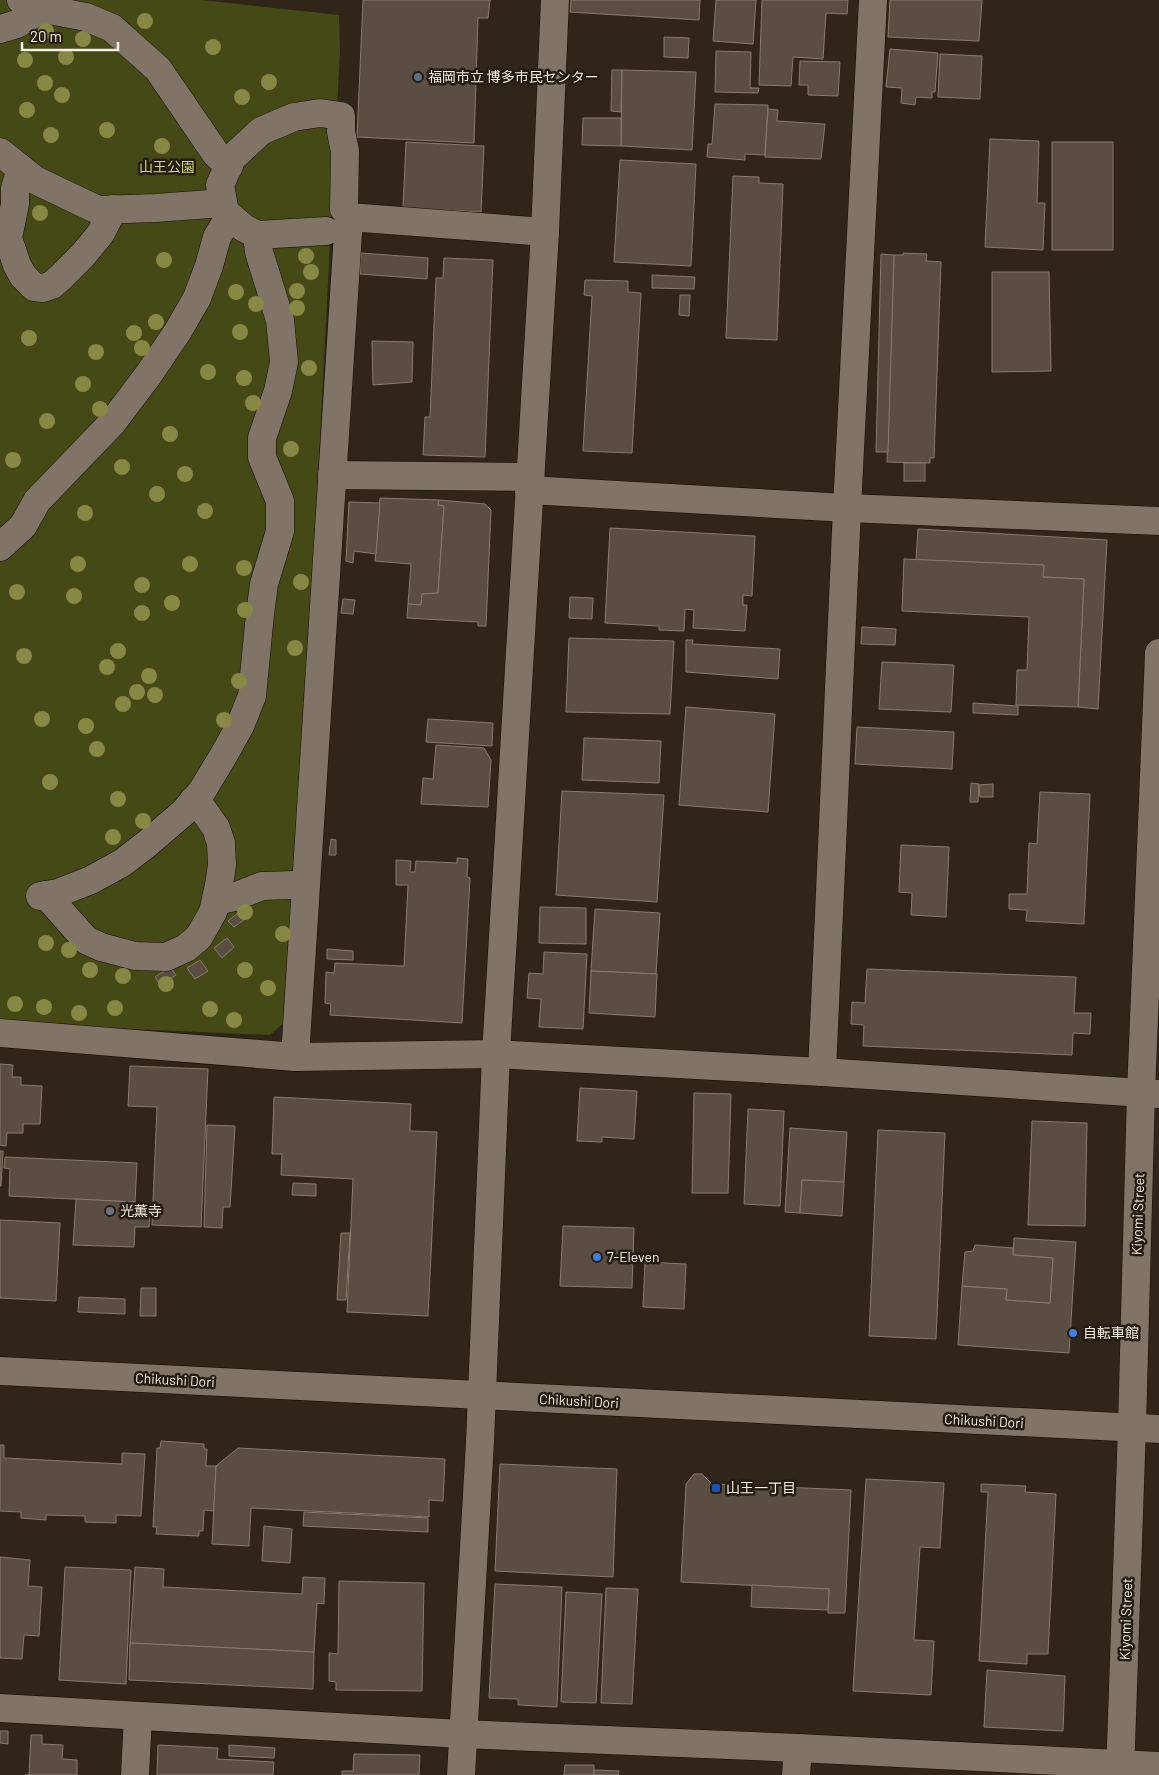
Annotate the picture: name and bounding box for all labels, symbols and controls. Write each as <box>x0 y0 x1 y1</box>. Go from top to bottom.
scale bar <box>22 20 119 52</box>
text: 20 m <box>30 27 62 45</box>
place label: 福岡市立 博多市民センター <box>428 68 599 85</box>
marker: 福岡市立 博多市民センター <box>412 71 424 83</box>
park label: 山王公園 <box>139 158 195 175</box>
street label: Kiyomi Street <box>1128 1173 1147 1255</box>
place label: 光薫寺 <box>120 1202 162 1219</box>
marker: 光薫寺 <box>104 1205 116 1217</box>
place label: 7-Eleven <box>607 1248 660 1265</box>
marker: 7-Eleven <box>591 1251 603 1263</box>
place label: 自転車館 <box>1083 1324 1139 1341</box>
marker: 自転車館 <box>1067 1327 1079 1339</box>
street label: Chikushi Dori <box>135 1369 215 1390</box>
street label: Chikushi Dori <box>539 1390 619 1411</box>
street label: Chikushi Dori <box>944 1410 1024 1431</box>
place label: 山王一丁目 <box>726 1479 796 1496</box>
marker: 山王一丁目 <box>710 1482 722 1494</box>
street label: Kiyomi Street <box>1116 1578 1135 1660</box>

